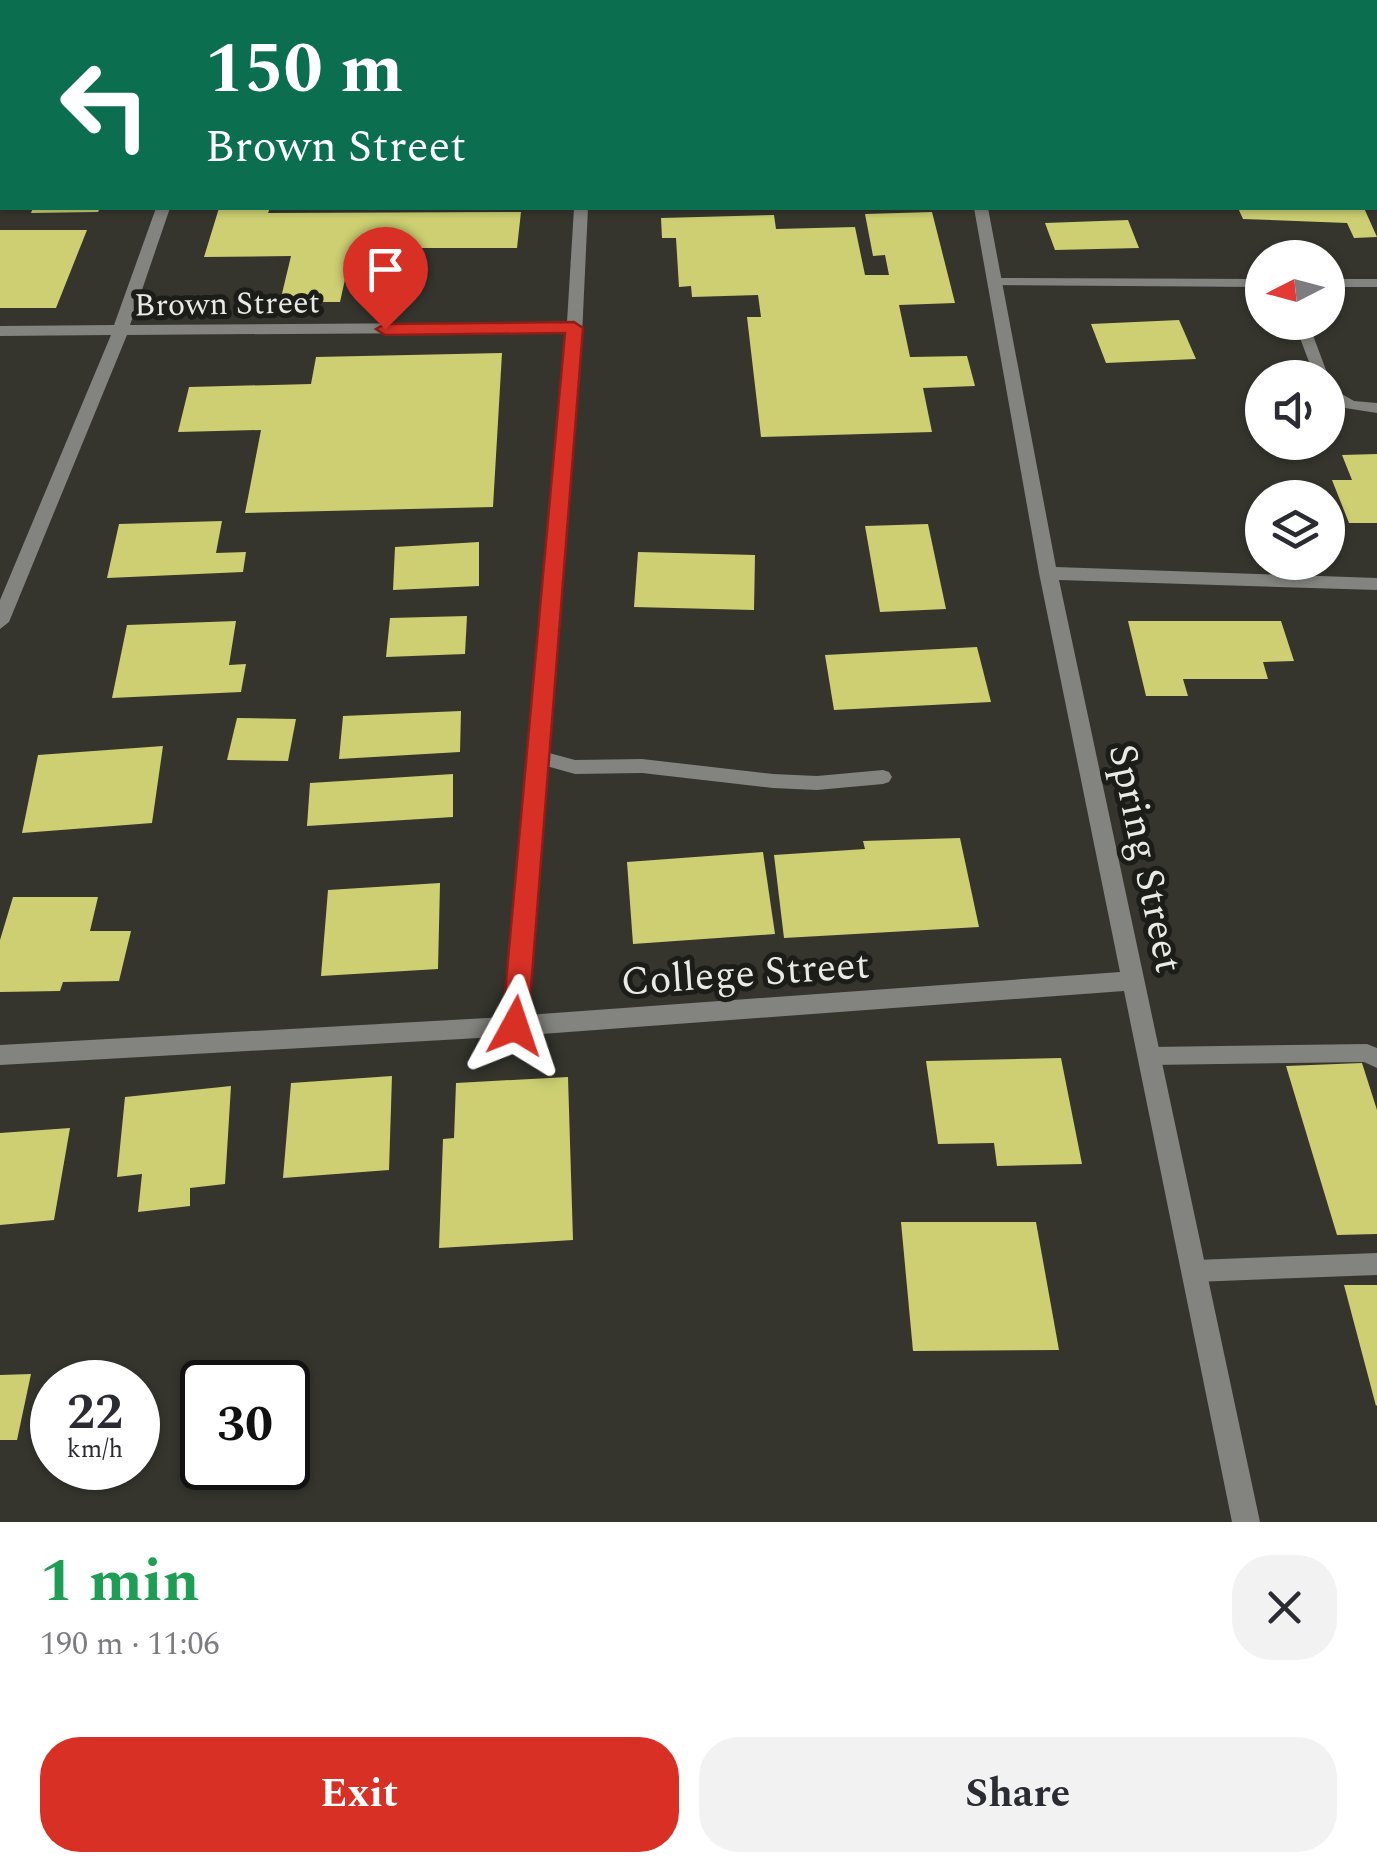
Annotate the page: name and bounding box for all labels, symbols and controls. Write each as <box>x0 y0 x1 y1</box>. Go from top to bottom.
text: 150 m <box>205 17 403 123</box>
icon: left <box>40 40 170 170</box>
text: Brown Street <box>205 113 466 182</box>
pin <box>343 227 428 330</box>
north arrow <box>1245 240 1345 340</box>
map controls <box>1245 240 1345 580</box>
icon: arrive <box>358 242 413 297</box>
street label: Brown Street <box>134 278 320 331</box>
button: sound <box>1245 360 1345 460</box>
button: layers <box>1245 480 1345 580</box>
street label: Spring Street <box>1091 739 1199 978</box>
street label: College Street <box>619 935 872 1014</box>
position arrow <box>463 974 567 1078</box>
speed limit sign: 30 <box>180 1360 310 1490</box>
text: 22 <box>67 1375 123 1451</box>
text: km/h <box>67 1431 123 1469</box>
text: 1 min <box>40 1536 200 1628</box>
button: close <box>1232 1555 1337 1660</box>
text: 190 m · 11:06 <box>40 1620 220 1669</box>
button: Exit <box>40 1737 679 1852</box>
button: Share <box>699 1737 1337 1852</box>

